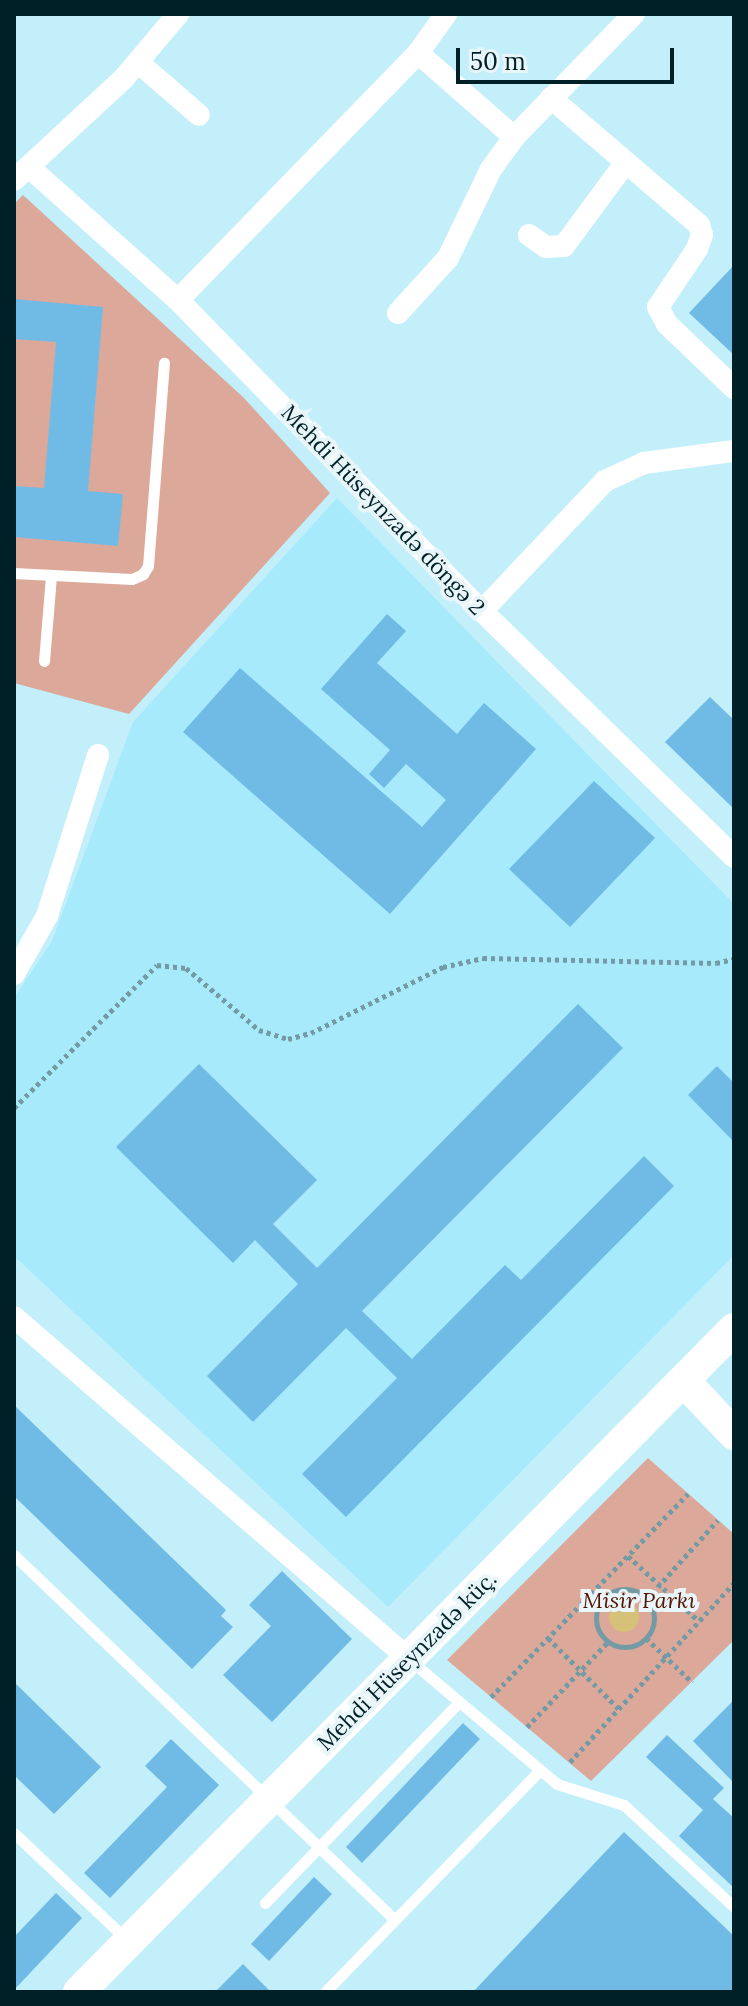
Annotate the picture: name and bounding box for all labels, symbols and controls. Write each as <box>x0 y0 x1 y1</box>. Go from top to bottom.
scale bar <box>460 32 678 82</box>
text: 50 m <box>470 46 526 77</box>
street label: Mehdi Hüseynzadə döngə 2 <box>276 400 490 620</box>
street label: Mehdi Hüseynzadə küç. <box>312 1566 502 1756</box>
park label: Misir Parkı <box>583 1588 695 1614</box>

